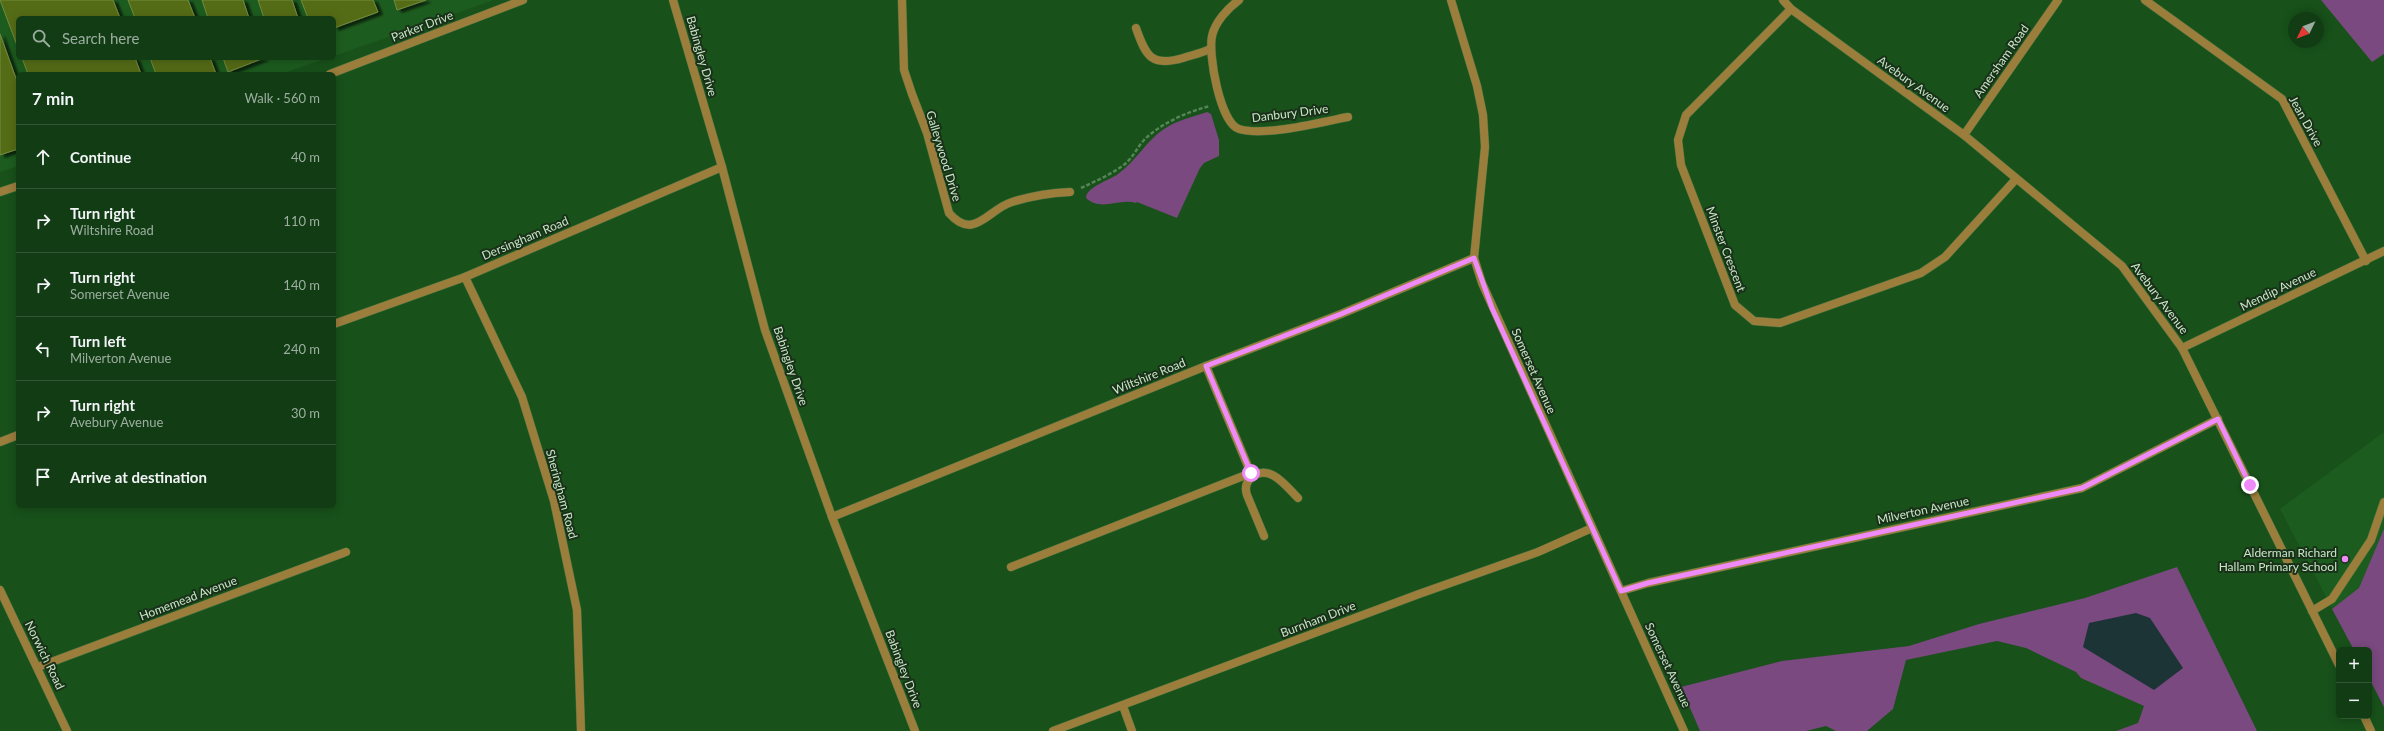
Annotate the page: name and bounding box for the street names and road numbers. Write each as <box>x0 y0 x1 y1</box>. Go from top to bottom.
street label: Parker Drive <box>389 7 455 45</box>
street label: Babingley Drive <box>683 14 721 98</box>
street label: Amersham Road <box>1970 21 2032 101</box>
street label: Avebury Avenue <box>1875 53 1953 115</box>
street label: Jean Drive <box>2286 93 2326 149</box>
street label: Danbury Drive <box>1251 101 1329 125</box>
street label: Galleywood Drive <box>923 109 965 203</box>
street label: Minster Crescent <box>1703 204 1749 294</box>
street label: Dersingham Road <box>479 213 571 263</box>
street label: Avebury Avenue <box>2128 259 2192 337</box>
street label: Mendip Avenue <box>2238 264 2318 314</box>
street label: Babingley Drive <box>770 324 812 408</box>
street label: Somerset Avenue <box>1508 326 1560 416</box>
street label: Wiltshire Road <box>1110 355 1188 397</box>
street label: Sheringham Road <box>543 448 581 540</box>
street label: Milverton Avenue <box>1876 493 1970 527</box>
street label: Homemead Avenue <box>137 572 239 624</box>
street label: Burnham Drive <box>1278 598 1358 640</box>
street label: Norwich Road <box>22 618 68 692</box>
street label: Somerset Avenue <box>1642 620 1694 710</box>
street label: Babingley Drive <box>882 628 926 710</box>

